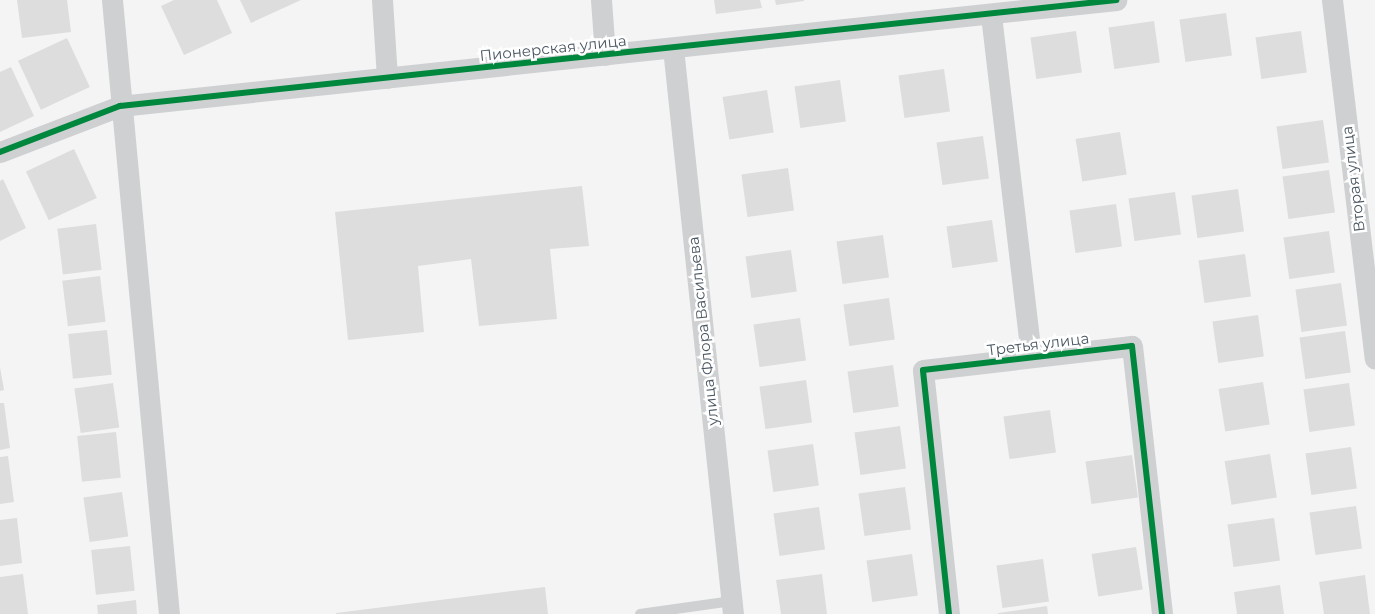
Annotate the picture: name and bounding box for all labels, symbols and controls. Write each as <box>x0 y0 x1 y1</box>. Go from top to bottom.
street label: Пионерская улица <box>479 31 627 65</box>
street label: Вторая улица <box>1338 125 1368 233</box>
street label: улица Флора Васильева <box>684 236 722 426</box>
street label: Третья улица <box>986 329 1090 359</box>

